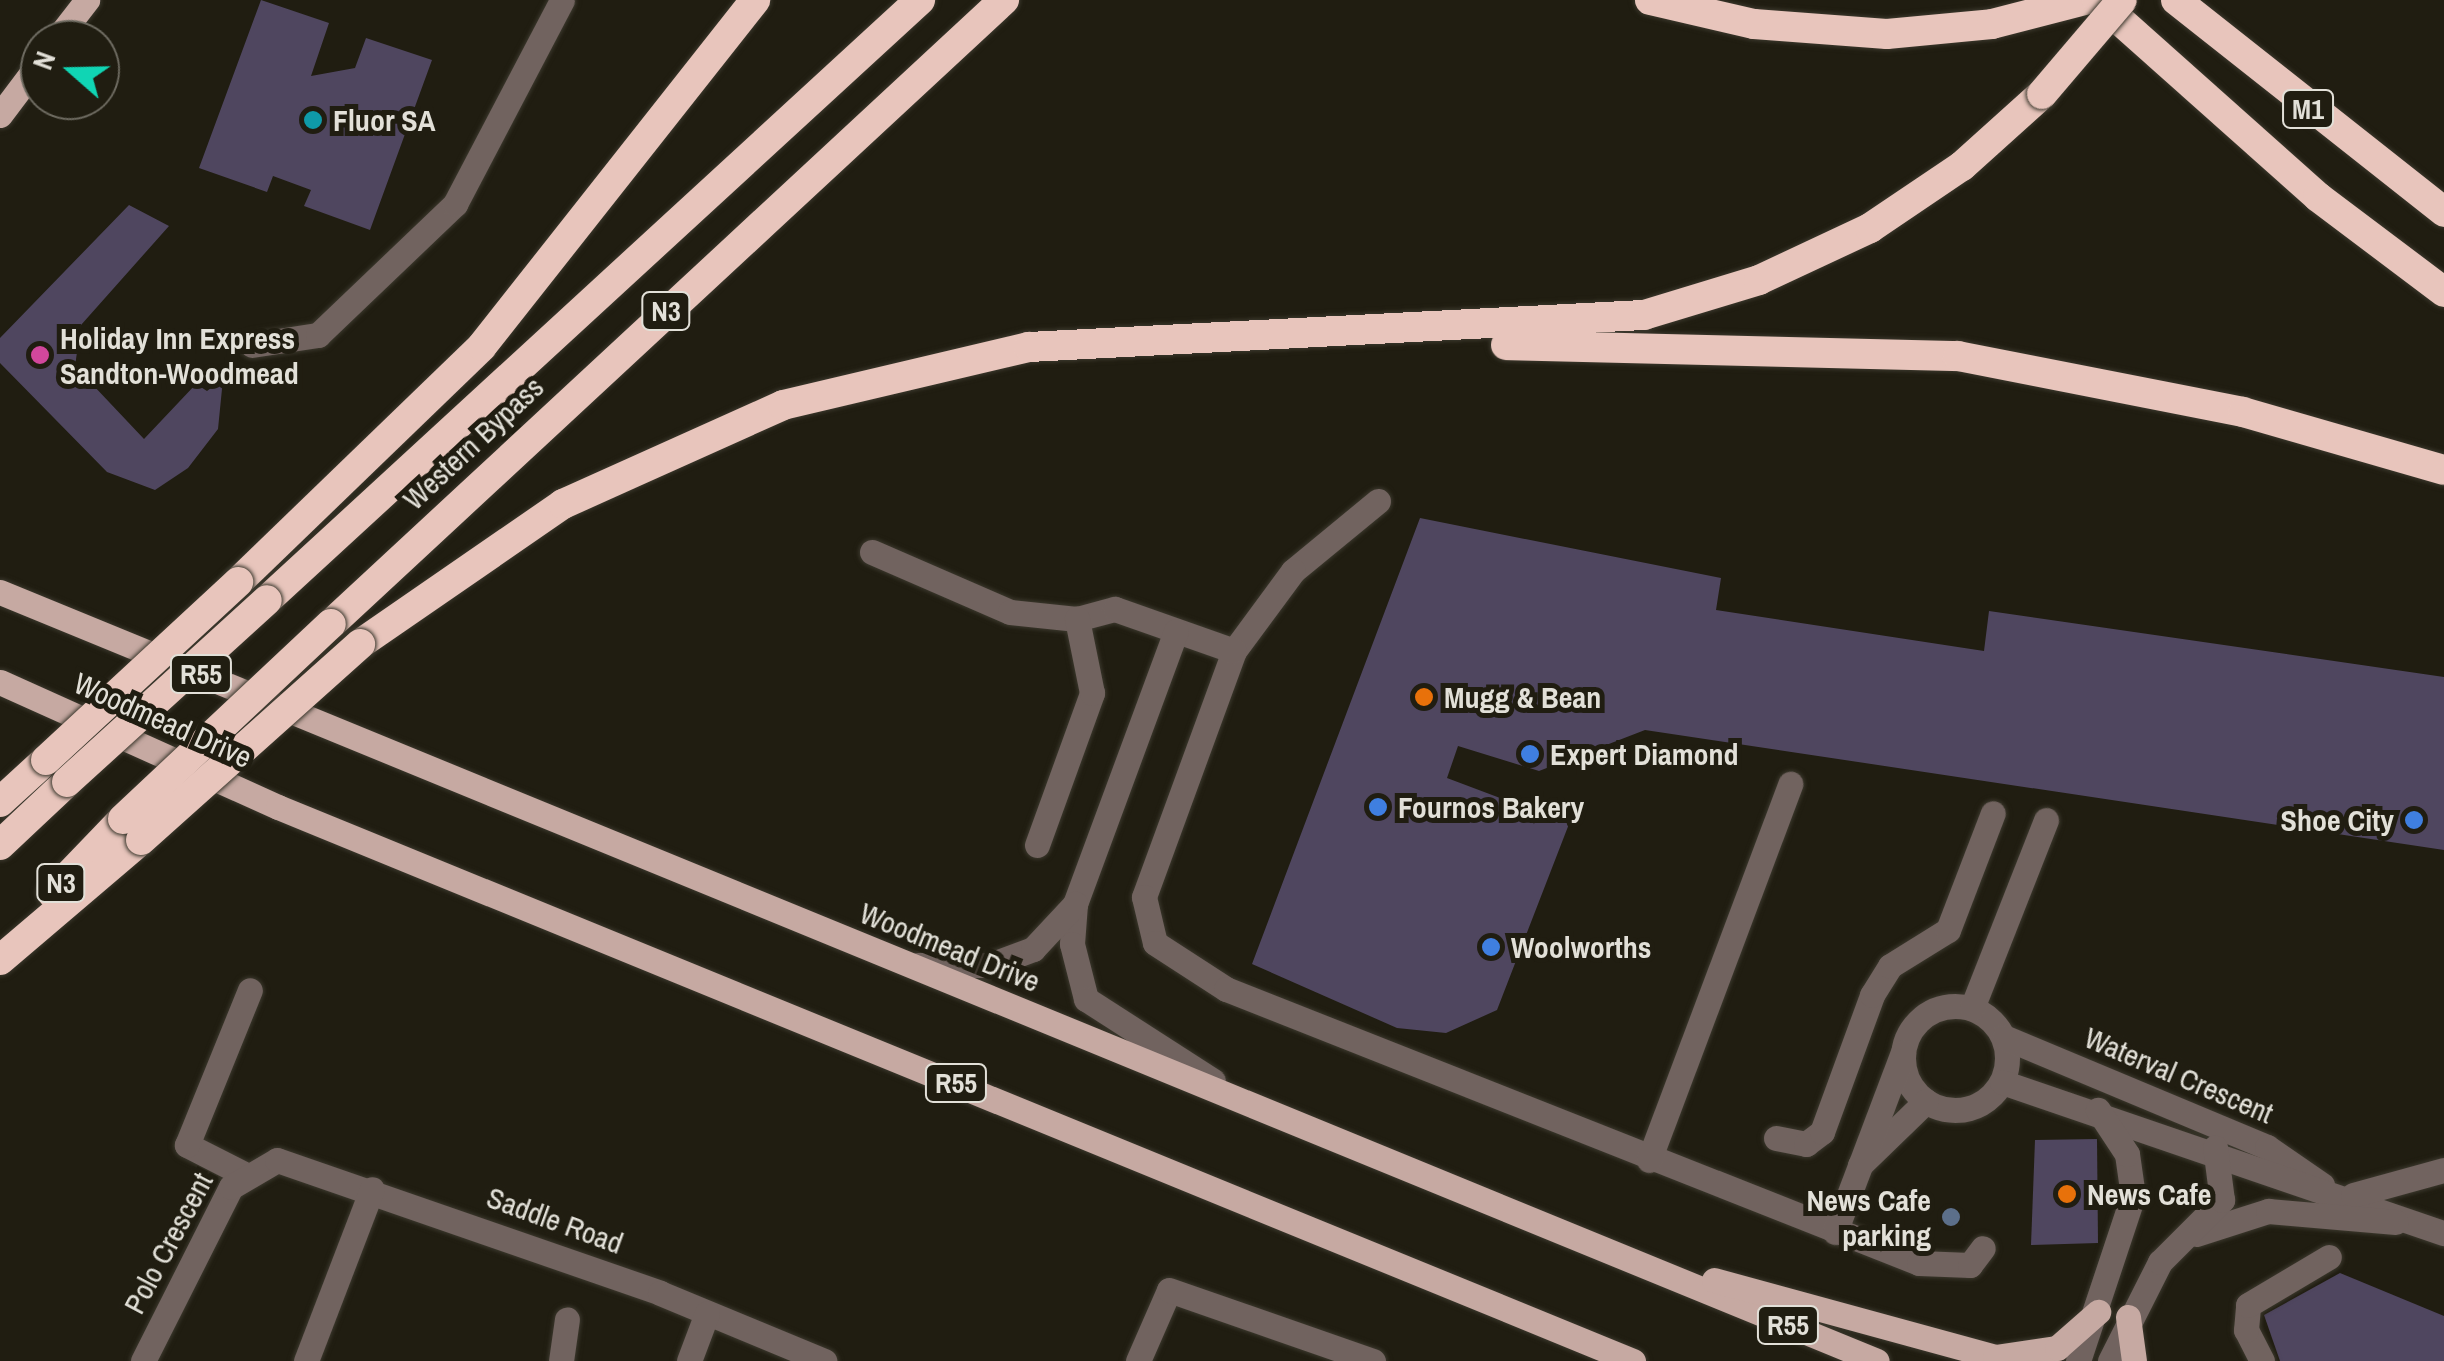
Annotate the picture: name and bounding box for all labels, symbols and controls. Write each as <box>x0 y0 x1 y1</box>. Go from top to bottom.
north arrow <box>20 20 120 120</box>
text: N <box>23 46 64 75</box>
road number: M1 <box>2280 86 2336 132</box>
place label: Fluor SA <box>333 102 436 138</box>
marker: Fluor SA <box>302 109 324 131</box>
road number: N3 <box>641 288 691 334</box>
place label: Holiday Inn Express Sandton-Woodmead <box>60 320 299 390</box>
marker: Holiday Inn Express Sandton-Woodmead <box>29 344 51 366</box>
street label: Western Bypass <box>395 369 551 517</box>
road number: R55 <box>168 651 234 697</box>
street label: Woodmead Drive <box>68 665 258 775</box>
place label: Mugg & Bean <box>1444 679 1601 715</box>
marker: Mugg & Bean <box>1413 686 1435 708</box>
place label: Expert Diamond <box>1550 736 1739 772</box>
marker: Expert Diamond <box>1519 743 1541 765</box>
place label: Fournos Bakery <box>1398 789 1584 825</box>
marker: Fournos Bakery <box>1367 796 1389 818</box>
place label: Shoe City <box>2281 802 2394 838</box>
marker: Shoe City <box>2403 809 2425 831</box>
road number: N3 <box>36 860 86 906</box>
street label: Woodmead Drive <box>855 895 1045 999</box>
place label: Woolworths <box>1511 929 1651 965</box>
marker: Woolworths <box>1480 936 1502 958</box>
street label: Waterval Crescent <box>2079 1019 2279 1131</box>
road number: R55 <box>924 1060 988 1106</box>
street label: Polo Crescent <box>116 1166 220 1320</box>
place label: News Cafe <box>2087 1176 2211 1212</box>
street label: Saddle Road <box>482 1179 628 1261</box>
place label: News Cafe parking <box>1807 1182 1931 1252</box>
marker: News Cafe <box>2056 1183 2078 1205</box>
marker: News Cafe parking <box>1940 1206 1962 1228</box>
road number: R55 <box>1756 1302 1820 1348</box>

